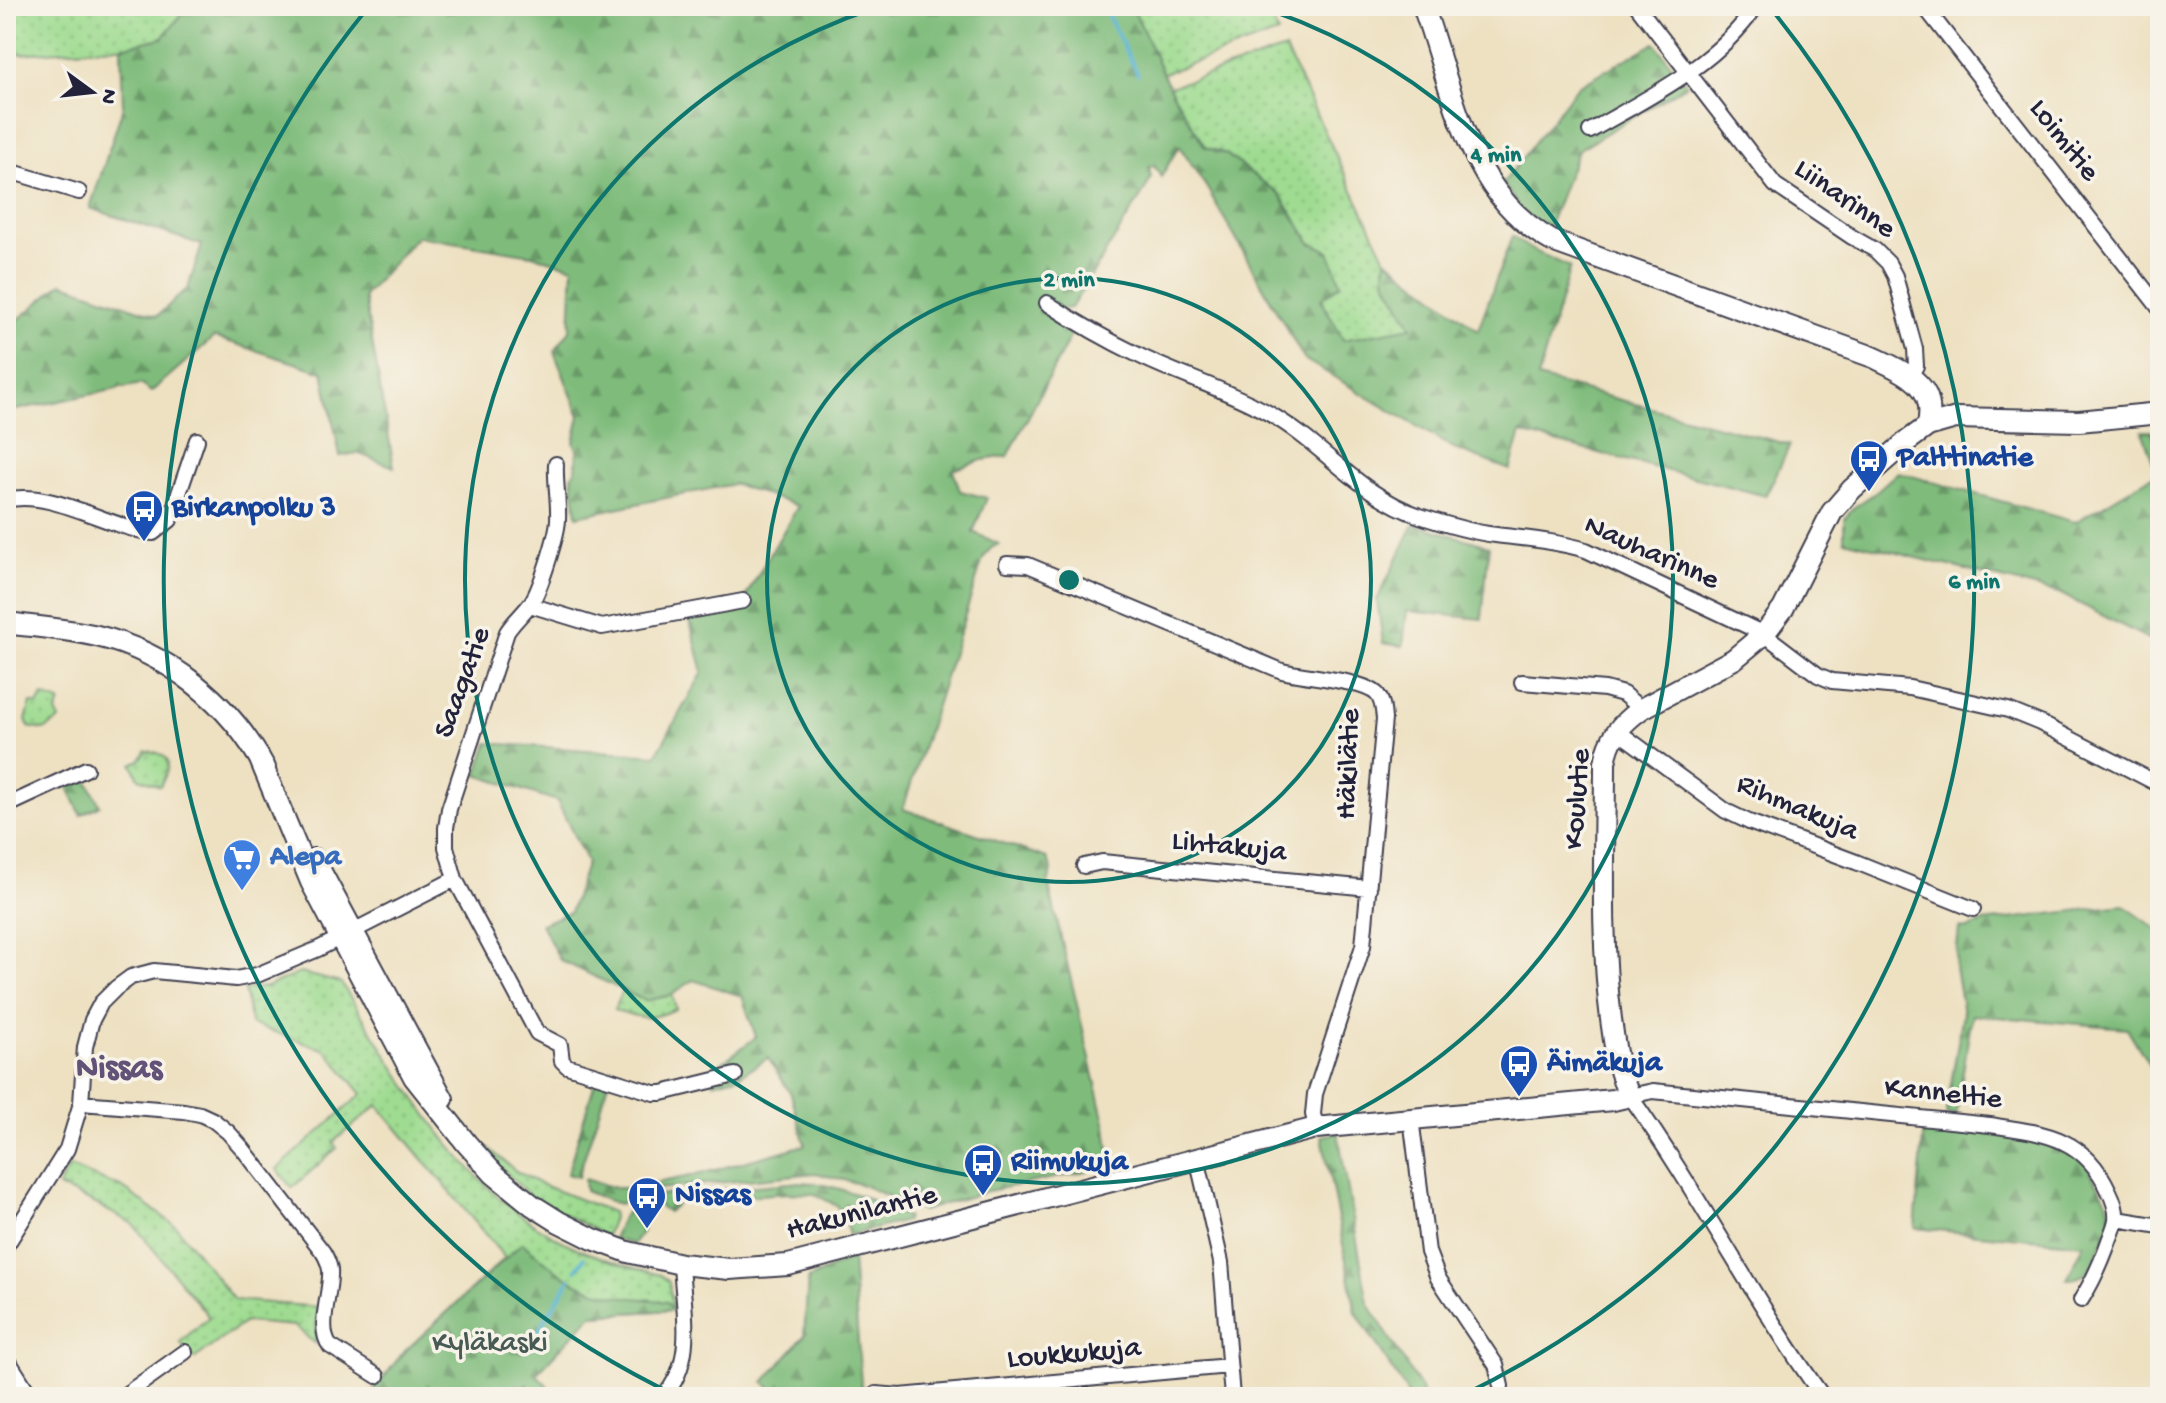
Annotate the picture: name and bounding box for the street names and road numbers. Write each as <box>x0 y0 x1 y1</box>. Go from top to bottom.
street label: Loimitie <box>2020 93 2106 190</box>
street label: Liinarinne <box>1786 152 1902 248</box>
street label: Nauharinne <box>1578 509 1724 600</box>
street label: Saagatie <box>428 622 500 743</box>
street label: Häkilätie <box>1331 707 1369 820</box>
street label: Koulutie <box>1558 747 1600 851</box>
street label: Rihmakuja <box>1731 768 1864 851</box>
street label: Lihtakuja <box>1170 825 1290 872</box>
street label: Kanneltie <box>1882 1071 2004 1119</box>
street label: Hakunilantie <box>783 1178 941 1250</box>
street label: Loukkukuja <box>1006 1332 1144 1378</box>

